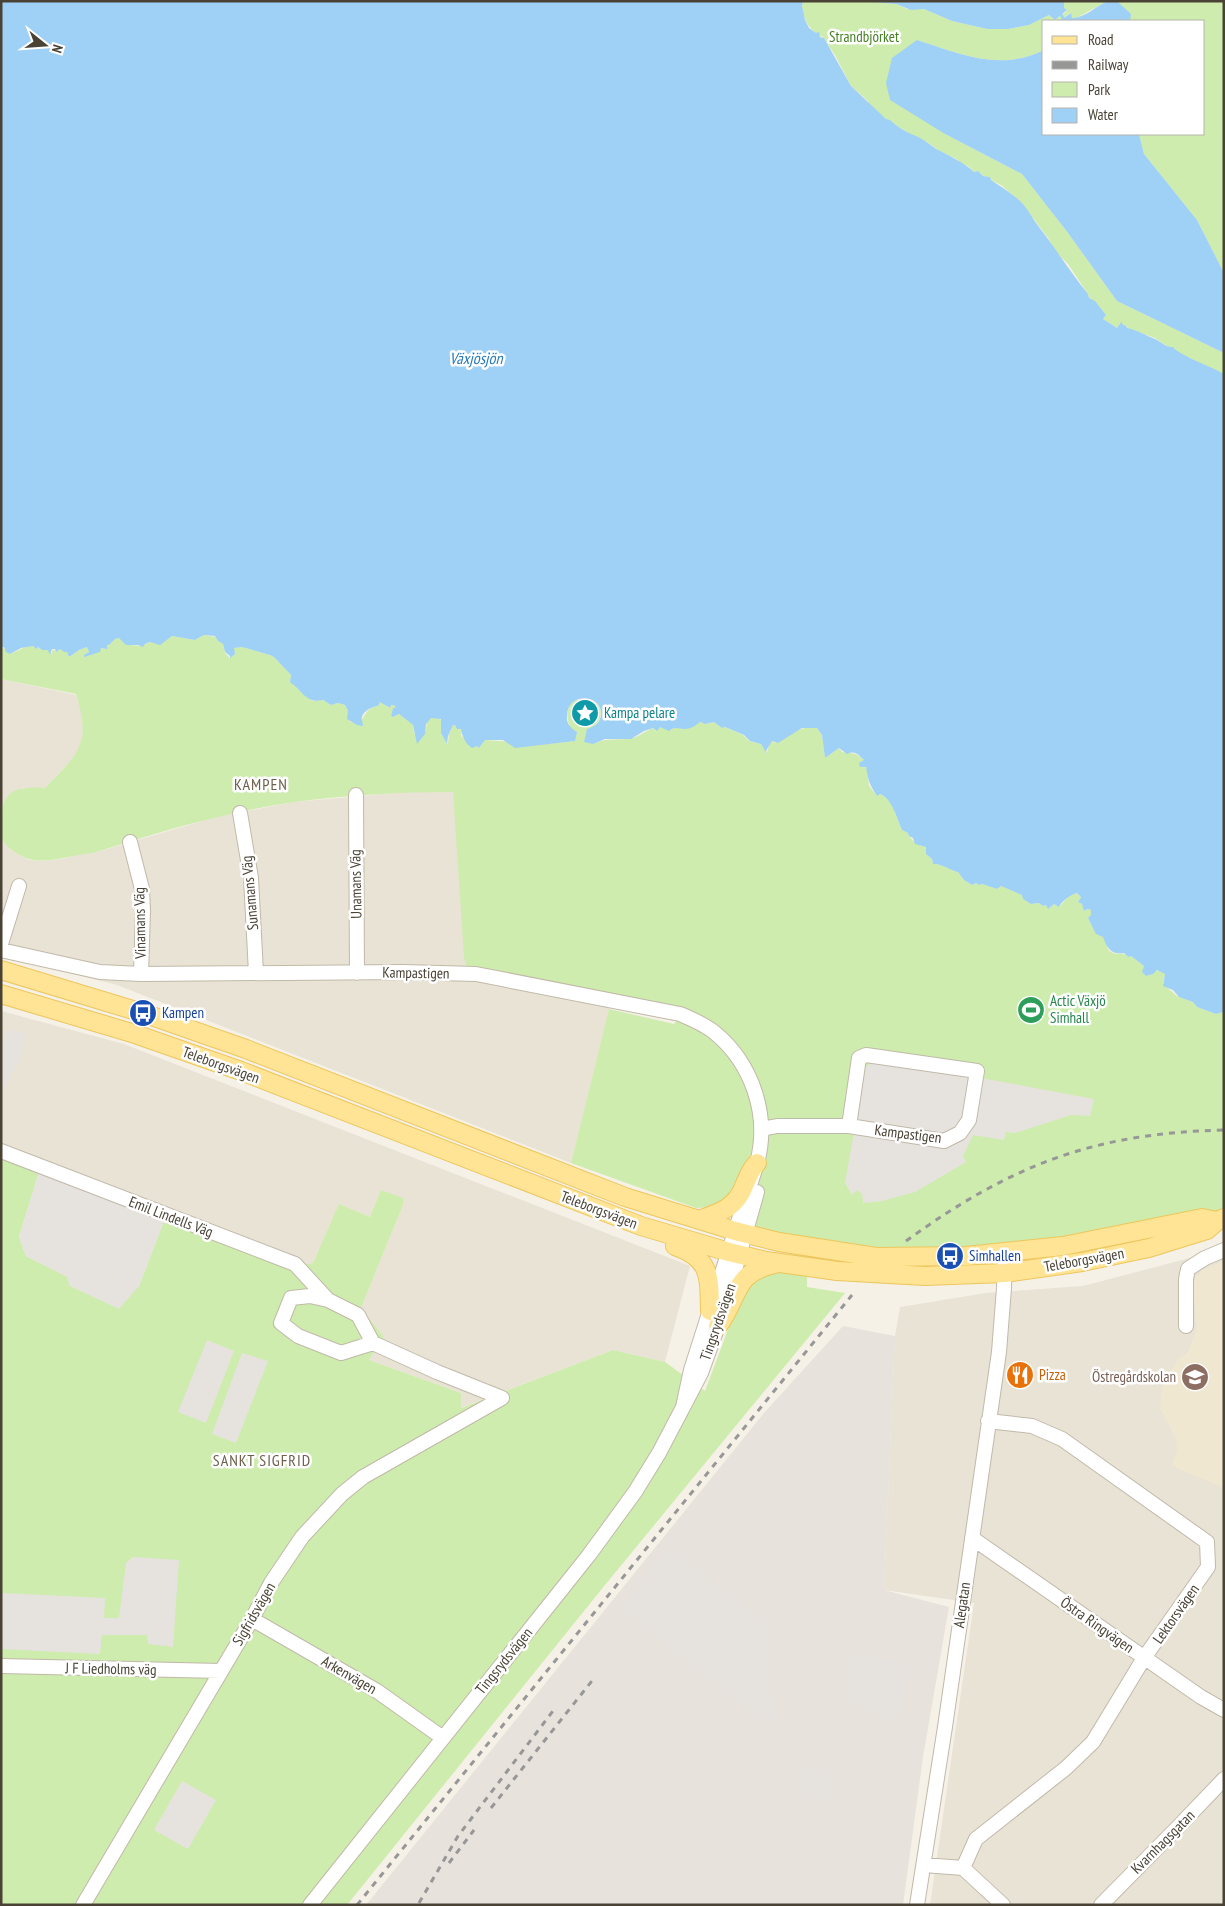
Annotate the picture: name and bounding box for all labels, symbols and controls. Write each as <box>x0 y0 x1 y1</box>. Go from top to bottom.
north arrow <box>20 20 70 70</box>
legend <box>1042 20 1205 135</box>
park label: Strandbjörket <box>829 27 899 46</box>
text: Road <box>1088 30 1114 49</box>
text: N <box>48 43 67 55</box>
text: Railway <box>1088 55 1129 74</box>
text: Park <box>1088 80 1110 99</box>
text: Water <box>1088 105 1119 124</box>
water label: Växjösjön <box>450 348 503 368</box>
place icon: Kampa pelare <box>570 698 600 728</box>
place label: Kampa pelare <box>604 703 675 722</box>
district label: KAMPEN <box>234 774 288 794</box>
street label: Unamans Väg <box>345 849 366 919</box>
street label: Sunamans Väg <box>237 855 262 931</box>
street label: Vinamans Väg <box>129 887 150 960</box>
street label: Kampastigen <box>382 962 450 983</box>
place label: Actic Växjö Simhall <box>1050 991 1106 1027</box>
sports icon: Actic Växjö Simhall <box>1016 995 1046 1025</box>
bus stop icon: Kampen <box>128 998 158 1028</box>
place label: Kampen <box>162 1003 204 1022</box>
street label: Teleborgsvägen <box>180 1042 262 1087</box>
street label: Kampastigen <box>874 1120 943 1147</box>
street label: Teleborgsvägen <box>558 1186 640 1233</box>
street label: Emil Lindells Väg <box>126 1192 216 1241</box>
bus stop icon: Simhallen <box>935 1241 965 1271</box>
street label: Teleborgsvägen <box>1042 1243 1125 1276</box>
place label: Simhallen <box>969 1246 1021 1265</box>
street label: Tingsrydsvägen <box>695 1281 740 1363</box>
restaurant icon: Pizza <box>1005 1360 1035 1390</box>
school or university icon: Östregårdskolan <box>1180 1362 1210 1392</box>
place label: Pizza <box>1039 1365 1066 1384</box>
place label: Östregårdskolan <box>1092 1367 1176 1386</box>
district label: SANKT SIGFRID <box>213 1450 311 1470</box>
street label: Sigfridsvägen <box>228 1579 279 1649</box>
street label: Lektorsvägen <box>1148 1580 1203 1647</box>
street label: Alegatan <box>949 1581 974 1629</box>
street label: Östra Ringvägen <box>1057 1592 1138 1657</box>
street label: Tingsrydsvägen <box>471 1623 536 1698</box>
street label: Arkenvägen <box>318 1651 380 1698</box>
street label: J F Liedholms väg <box>64 1658 157 1679</box>
street label: Kvarnhagsgatan <box>1127 1806 1199 1878</box>

